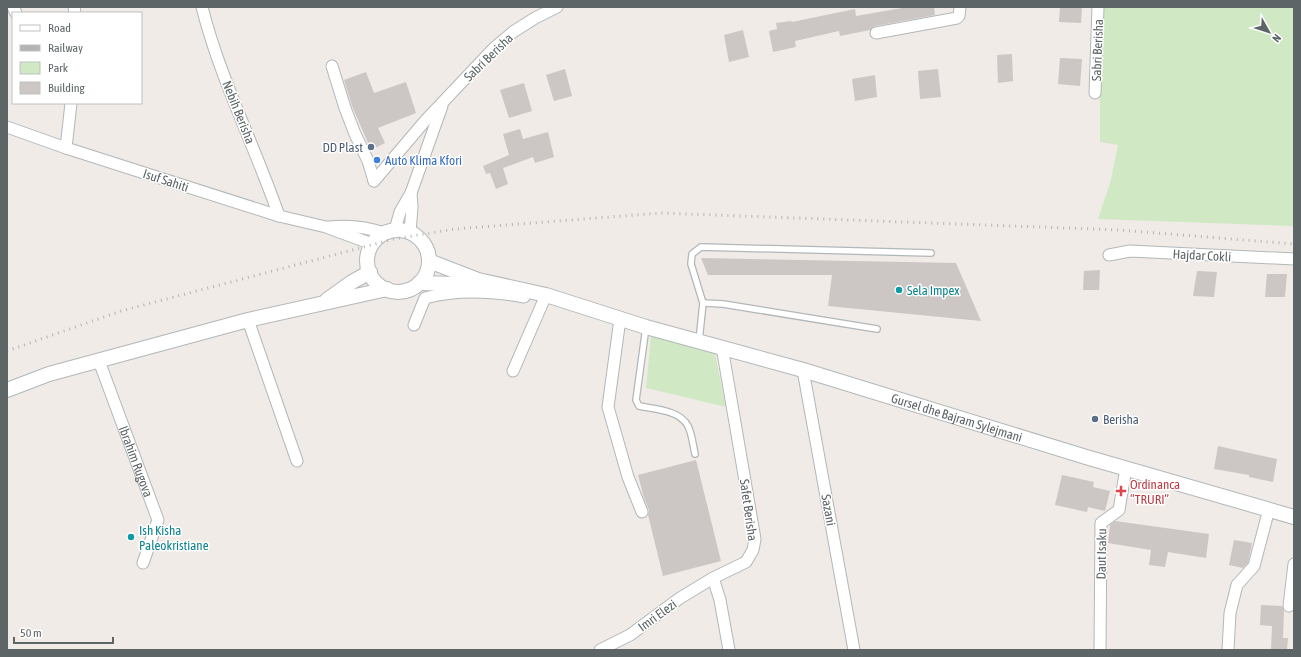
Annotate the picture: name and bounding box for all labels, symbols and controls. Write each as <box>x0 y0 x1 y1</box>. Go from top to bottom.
legend <box>12 12 142 104</box>
north arrow <box>1249 12 1289 52</box>
street label: Sabri Berisha <box>1089 19 1106 81</box>
text: Road <box>48 21 71 35</box>
street label: Sabri Berisha <box>461 30 516 84</box>
text: N <box>1270 32 1283 45</box>
text: Railway <box>48 41 83 55</box>
text: Park <box>48 61 69 75</box>
street label: Nebih Berisha <box>219 78 258 146</box>
text: Building <box>48 81 86 95</box>
place label: DD Plast <box>322 140 363 155</box>
marker: DD Plast <box>366 142 376 152</box>
place label: Auto Klima Kfori <box>385 153 462 168</box>
marker: Auto Klima Kfori <box>372 155 382 165</box>
street label: Isuf Sahiti <box>141 166 191 195</box>
street label: Hajdar Cokli <box>1172 246 1232 265</box>
place label: Sela Impex <box>907 283 960 298</box>
marker: Sela Impex <box>894 285 904 295</box>
street label: Gursel dhe Bajram Sylejmani <box>889 391 1024 445</box>
place label: Berisha <box>1103 412 1139 427</box>
marker: Berisha <box>1090 414 1100 424</box>
street label: Ibrahim Rugova <box>116 424 156 499</box>
place label: Ordinanca “TRURI” <box>1130 477 1180 507</box>
street label: Safet Berisha <box>737 478 760 542</box>
marker: Ordinanca “TRURI” <box>1115 485 1127 497</box>
street label: Sazani <box>818 493 839 527</box>
place label: Ish Kisha Paleokristiane <box>139 523 209 553</box>
street label: Daut Isaku <box>1094 528 1109 580</box>
marker: Ish Kisha Paleokristiane <box>126 532 136 542</box>
street label: Imri Elezi <box>635 596 679 634</box>
scale bar <box>14 619 113 645</box>
text: 50 m <box>20 626 42 640</box>

